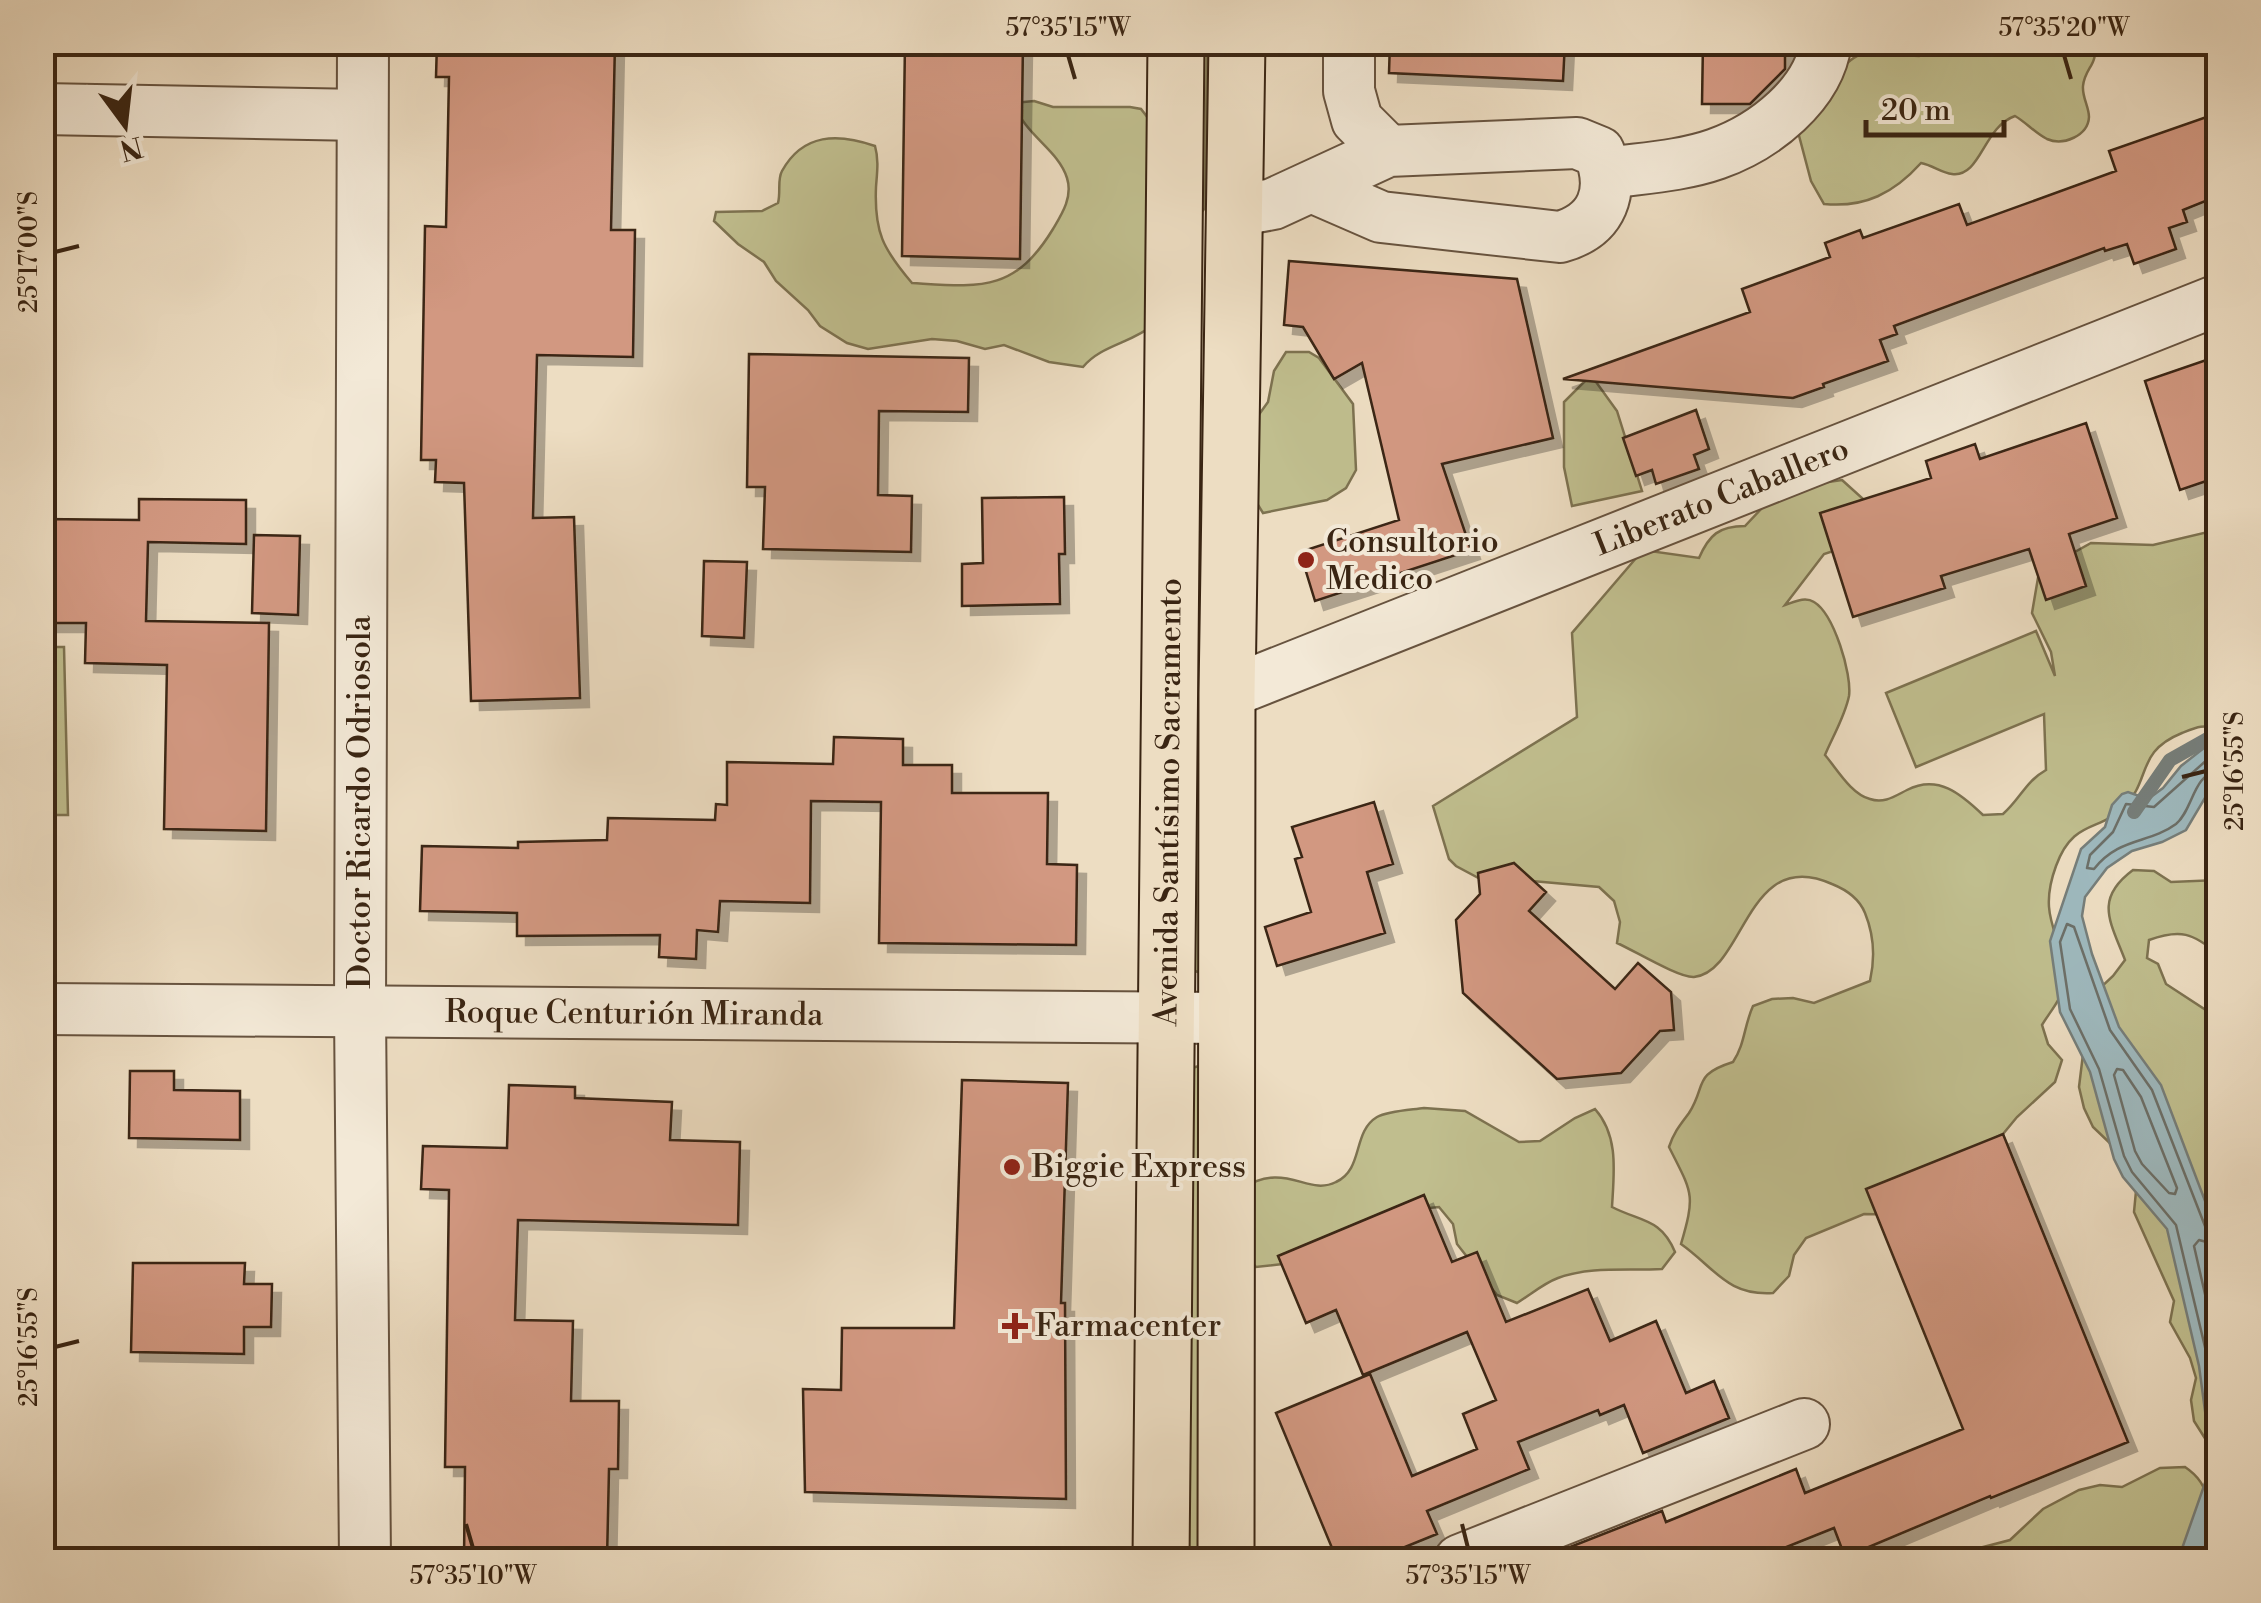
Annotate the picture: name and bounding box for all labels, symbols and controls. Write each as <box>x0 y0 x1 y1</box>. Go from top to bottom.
text: 57°35'15"W <box>1006 13 1132 44</box>
text: 57°35'20"W <box>1998 13 2131 44</box>
north arrow <box>75 75 175 175</box>
scale bar <box>1866 75 2004 137</box>
text: 20 m <box>1881 92 1950 130</box>
text: N <box>116 128 146 167</box>
text: 25°17'00"S <box>14 191 45 313</box>
street label: Liberato Caballero <box>1588 428 1855 565</box>
place label: Consultorio Medico <box>1326 522 1499 599</box>
marker: Consultorio Medico <box>1295 549 1317 571</box>
street label: Avenida Santísimo Sacramento <box>1146 578 1191 1027</box>
street label: Doctor Ricardo Odriosola <box>340 614 380 989</box>
text: 25°16'55"S <box>2220 711 2251 831</box>
street label: Roque Centurión Miranda <box>445 992 824 1035</box>
place label: Biggie Express <box>1031 1147 1246 1187</box>
marker: Biggie Express <box>1001 1156 1023 1178</box>
text: 25°16'55"S <box>14 1287 45 1407</box>
place label: Farmacenter <box>1035 1306 1222 1346</box>
marker: Farmacenter <box>1004 1315 1026 1337</box>
text: 57°35'10"W <box>410 1561 538 1592</box>
text: 57°35'15"W <box>1406 1561 1532 1592</box>

